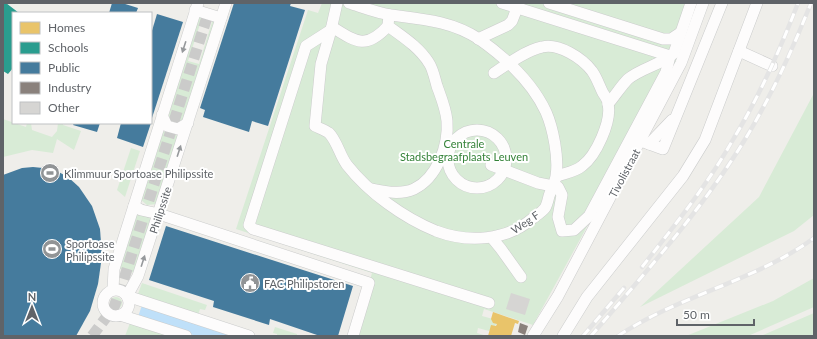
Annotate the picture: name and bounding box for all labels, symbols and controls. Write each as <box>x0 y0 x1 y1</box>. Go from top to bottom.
legend <box>12 12 152 124</box>
text: Homes <box>48 20 85 35</box>
text: Schools <box>48 40 89 55</box>
one-way arrow <box>181 41 187 53</box>
text: Public <box>48 60 80 75</box>
text: Industry <box>48 80 92 95</box>
text: Other <box>48 100 80 115</box>
park label: Centrale Stadsbegraafplaats Leuven <box>400 137 528 163</box>
one-way arrow <box>176 144 182 156</box>
street label: Tivolistraat <box>606 146 642 200</box>
sports icon: Klimmuur Sportoase Philipssite <box>39 162 61 184</box>
place label: Klimmuur Sportoase Philipssite <box>64 167 214 180</box>
street label: Philipssite <box>146 185 174 235</box>
street label: Weg F <box>508 208 542 236</box>
place label: Sportoase Philipssite <box>66 237 115 263</box>
sports icon: Sportoase Philipssite <box>41 238 63 260</box>
one-way arrow <box>140 255 146 267</box>
public building icon: FAC Philipstoren <box>239 272 261 294</box>
place label: FAC Philipstoren <box>264 277 344 290</box>
north arrow <box>12 287 52 327</box>
text: N <box>28 290 36 303</box>
scale bar <box>677 301 754 327</box>
text: 50 m <box>683 307 710 322</box>

